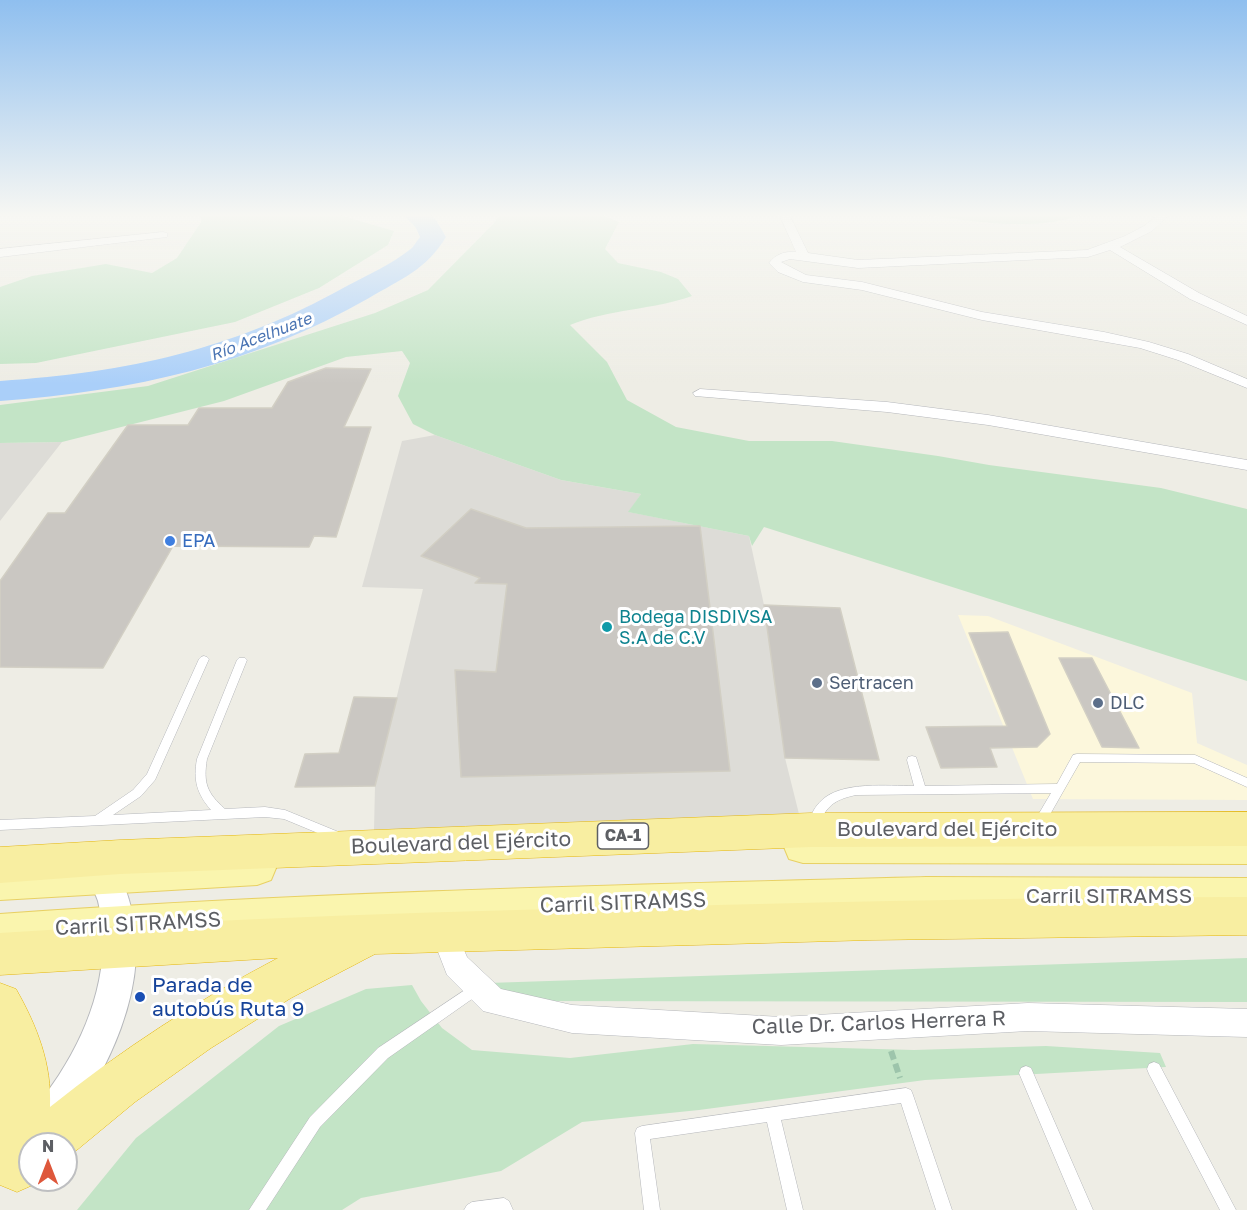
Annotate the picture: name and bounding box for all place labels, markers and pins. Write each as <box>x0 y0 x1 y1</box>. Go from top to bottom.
place label: EPA <box>182 530 215 552</box>
marker: EPA <box>163 534 177 548</box>
place label: Bodega DISDIVSA S.A de C.V <box>619 606 772 648</box>
marker: Bodega DISDIVSA S.A de C.V <box>600 620 614 634</box>
place label: Sertracen <box>829 672 914 694</box>
marker: Sertracen <box>810 676 824 690</box>
place label: DLC <box>1110 692 1144 714</box>
marker: DLC <box>1091 696 1105 710</box>
place label: Parada de autobús Ruta 9 <box>152 972 304 1022</box>
marker: Parada de autobús Ruta 9 <box>133 990 147 1004</box>

